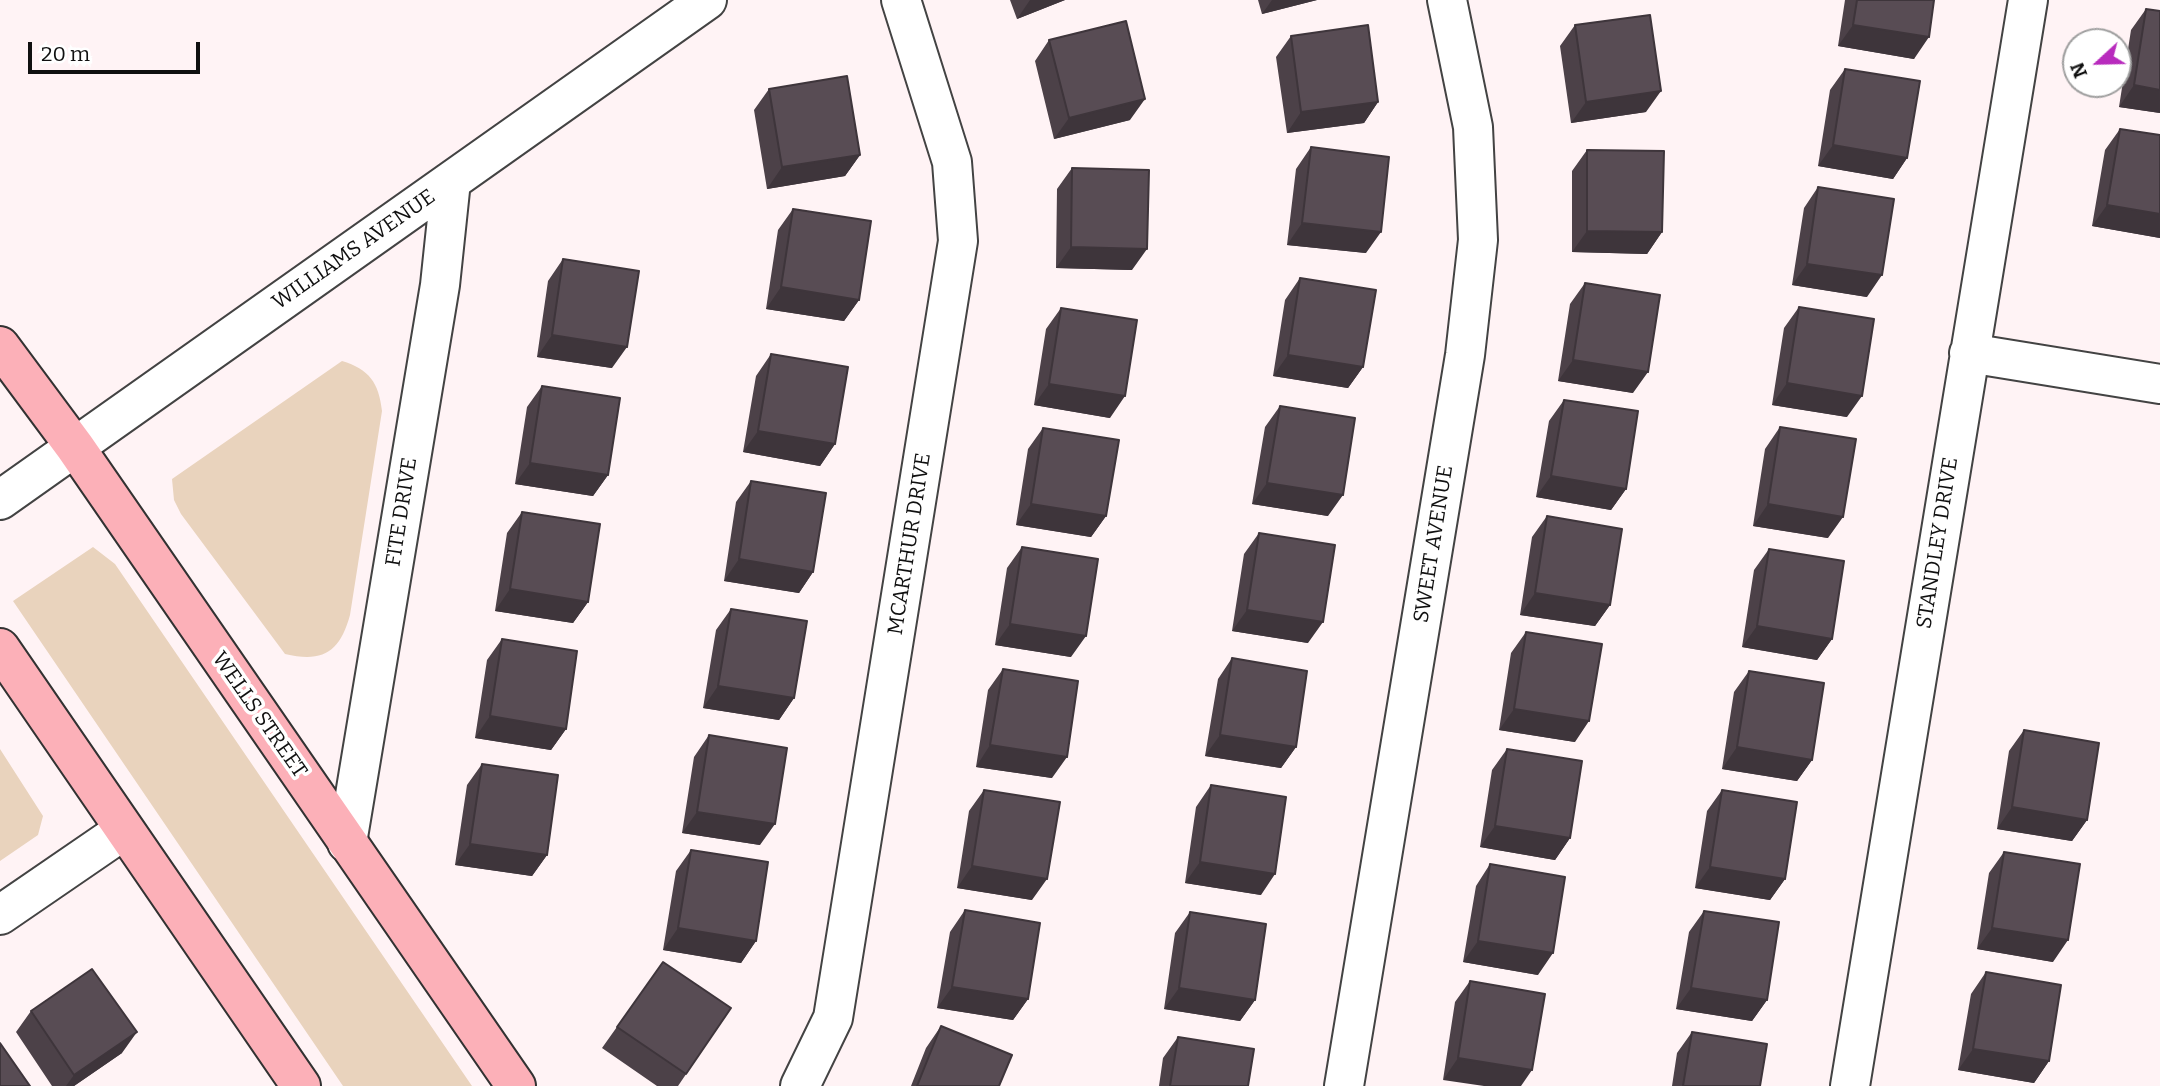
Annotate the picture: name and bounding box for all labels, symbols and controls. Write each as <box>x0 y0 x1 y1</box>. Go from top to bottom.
scale bar <box>32 28 203 72</box>
north arrow <box>2062 28 2132 98</box>
text: 20 m <box>41 41 90 67</box>
text: N <box>2066 59 2092 81</box>
street label: WILLIAMS AVENUE <box>268 184 440 316</box>
street label: MCARTHUR DRIVE <box>883 451 937 637</box>
street label: STANDLEY DRIVE <box>1912 455 1964 631</box>
street label: FITE DRIVE <box>381 456 423 568</box>
street label: SWEET AVENUE <box>1409 463 1459 625</box>
street label: WELLS STREET <box>206 647 312 783</box>

